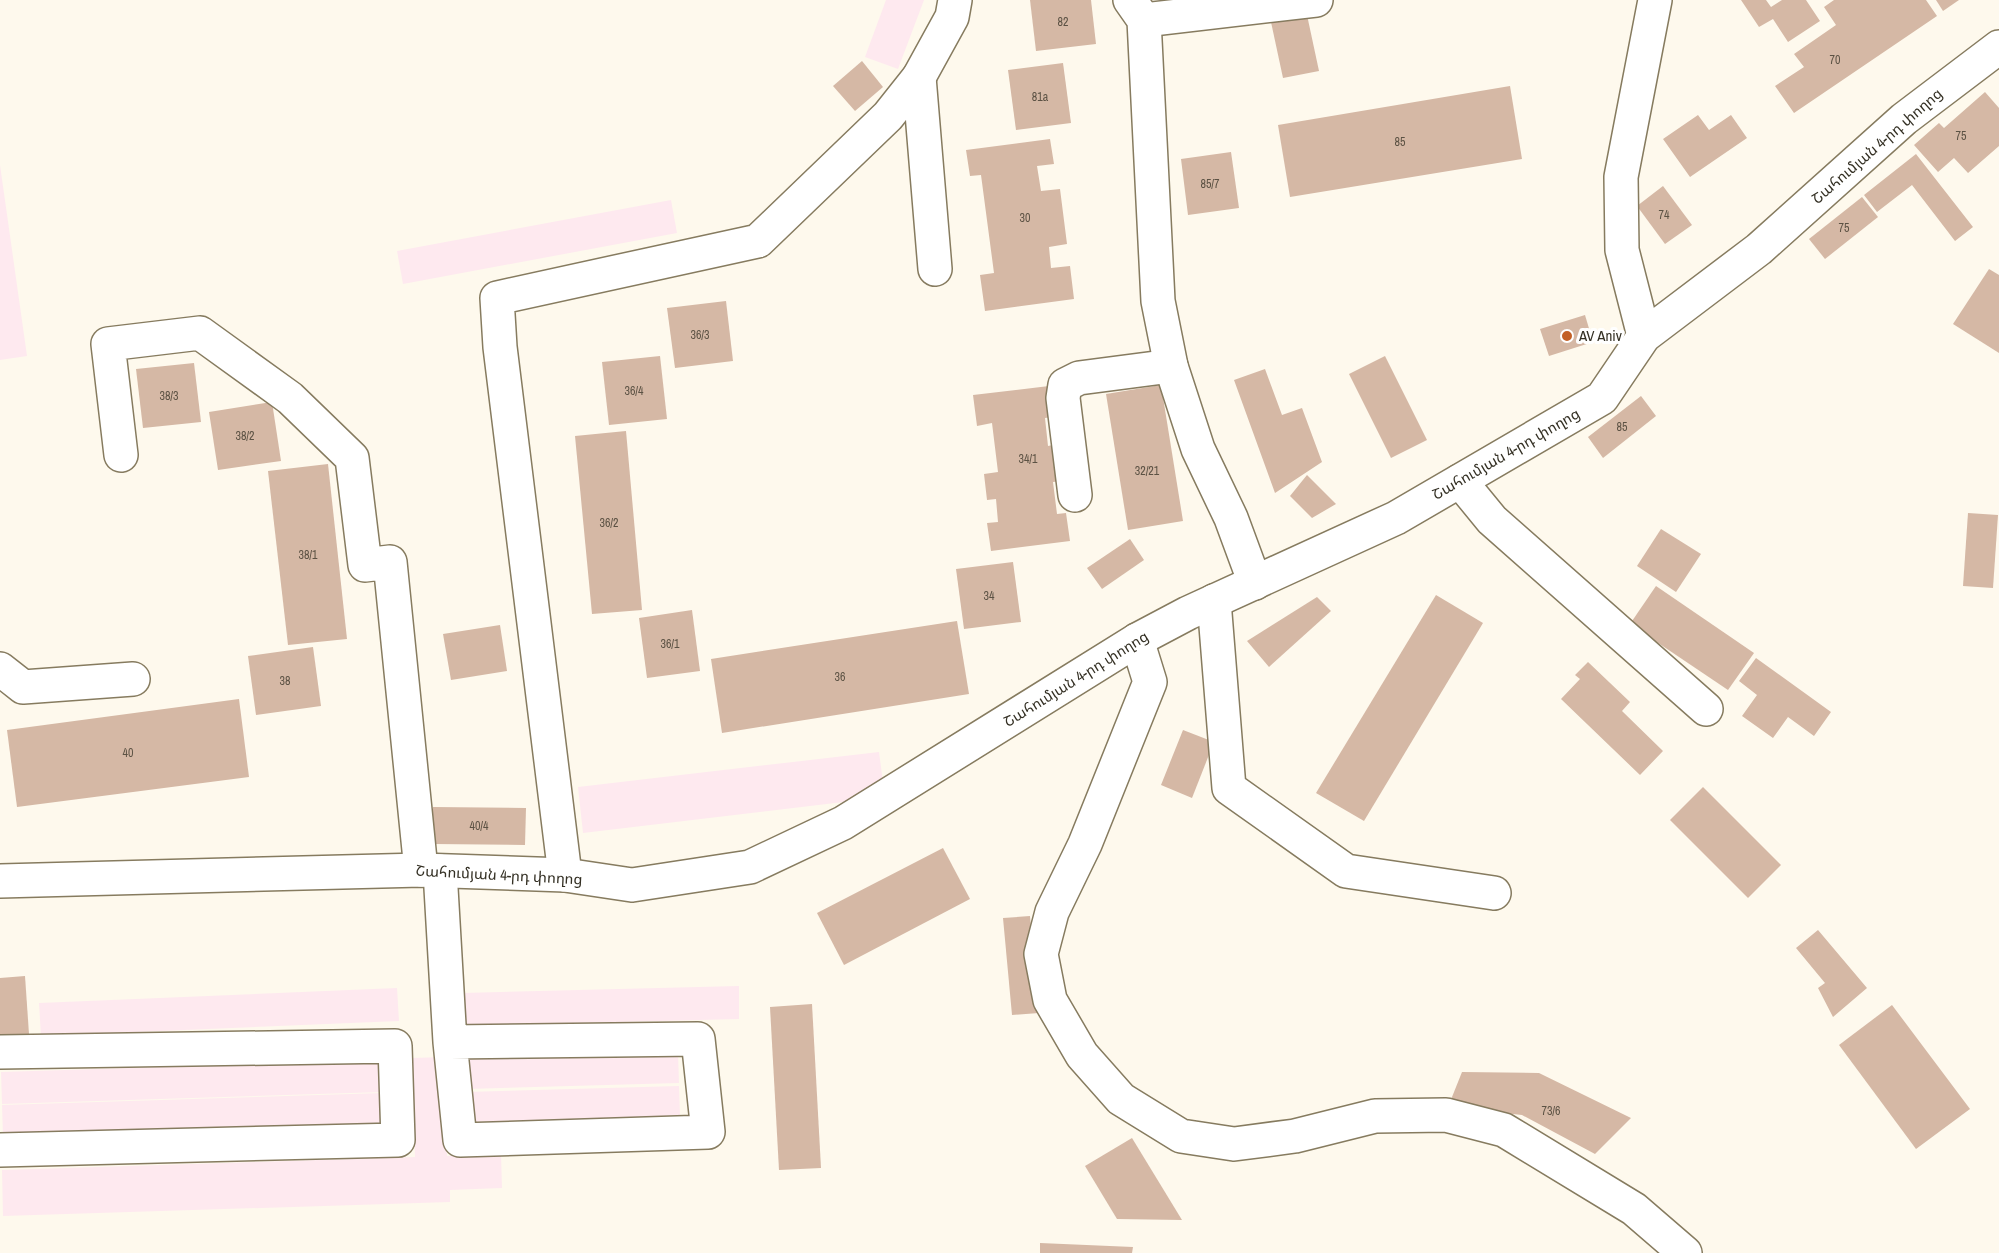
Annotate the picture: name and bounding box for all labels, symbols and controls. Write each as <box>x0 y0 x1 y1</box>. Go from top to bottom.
house number: 82 <box>1058 14 1068 30</box>
house number: 70 <box>1830 52 1840 68</box>
street label: Շահումյան 4-րդ փողոց <box>1807 83 1947 208</box>
house number: 81a <box>1032 89 1049 105</box>
house number: 75 <box>1956 128 1967 144</box>
house number: 85 <box>1395 134 1406 150</box>
house number: 85/7 <box>1200 176 1220 192</box>
house number: 74 <box>1659 207 1670 223</box>
house number: 30 <box>1020 210 1030 226</box>
house number: 75 <box>1839 220 1850 236</box>
place label: AV Aniv <box>1578 325 1623 346</box>
house number: 36/3 <box>690 327 710 343</box>
marker: AV Aniv <box>1560 329 1574 343</box>
house number: 36/4 <box>624 383 644 399</box>
house number: 38/3 <box>159 388 179 404</box>
street label: Շահումյան 4-րդ փողոց <box>1428 403 1583 504</box>
house number: 85 <box>1617 419 1628 435</box>
house number: 38/2 <box>235 428 255 444</box>
house number: 34/1 <box>1018 451 1038 467</box>
house number: 32/21 <box>1135 463 1160 479</box>
house number: 36/2 <box>599 515 619 531</box>
house number: 38/1 <box>298 547 318 563</box>
house number: 34 <box>984 588 995 604</box>
street label: Շահումյան 4-րդ փողոց <box>999 625 1152 732</box>
house number: 36/1 <box>660 636 680 652</box>
house number: 36 <box>835 669 845 685</box>
house number: 38 <box>280 673 290 689</box>
house number: 40 <box>123 745 133 761</box>
house number: 40/4 <box>469 818 489 834</box>
street label: Շահումյան 4-րդ փողոց <box>415 860 583 889</box>
house number: 73/6 <box>1541 1103 1561 1119</box>

